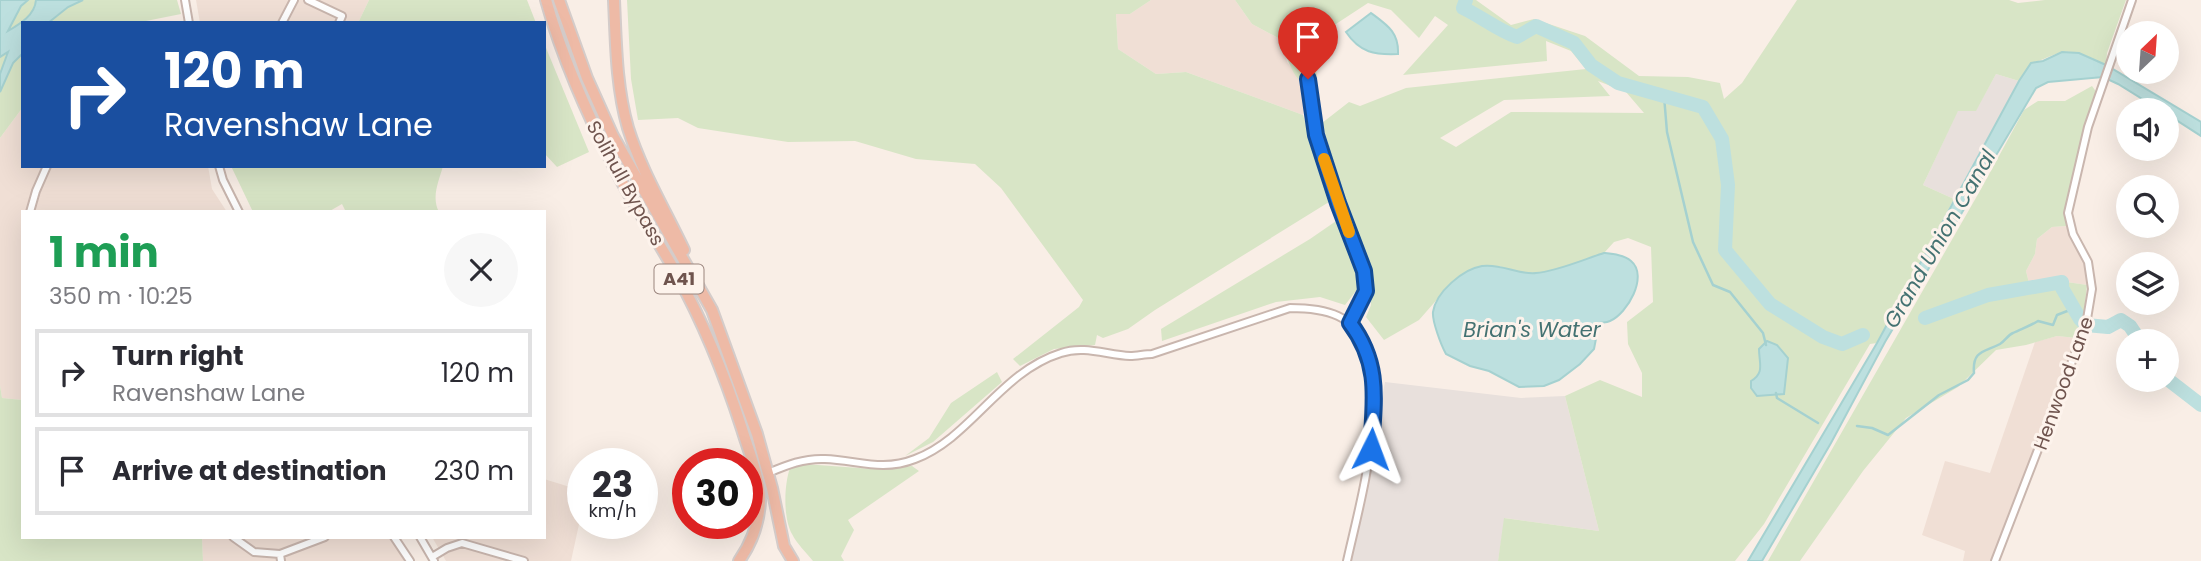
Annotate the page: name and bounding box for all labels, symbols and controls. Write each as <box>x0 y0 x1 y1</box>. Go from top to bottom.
pin <box>1278 7 1338 79</box>
icon: arrive <box>1289 18 1327 56</box>
north arrow <box>2116 21 2179 84</box>
map controls <box>2116 21 2179 392</box>
text: 120 m <box>164 37 305 105</box>
icon: right <box>49 49 140 140</box>
button: sound <box>2116 98 2179 161</box>
text: Ravenshaw Lane <box>164 102 433 147</box>
street label: Solihull Bypass <box>580 116 671 251</box>
water label: Grand Union Canal <box>1877 144 2003 333</box>
button: search <box>2116 175 2179 238</box>
text: 1 min <box>49 223 159 282</box>
button: close <box>444 233 518 307</box>
button: layers <box>2116 252 2179 315</box>
road number: A41 <box>654 264 704 293</box>
text: 350 m · 10:25 <box>49 280 193 312</box>
street label: Henwood Lane <box>2027 313 2100 454</box>
water label: Brian's Water <box>1463 315 1602 344</box>
button: + <box>2116 329 2179 392</box>
text: Turn right <box>112 338 244 374</box>
icon: right <box>53 354 91 392</box>
text: 120 m <box>441 355 514 391</box>
text: Ravenshaw Lane <box>112 377 305 409</box>
position arrow <box>1334 412 1408 486</box>
speed limit sign: 30 <box>672 448 763 539</box>
icon: arrive <box>53 452 91 490</box>
text: Arrive at destination <box>112 453 387 489</box>
text: 230 m <box>434 453 514 489</box>
text: 23 <box>592 460 633 509</box>
text: km/h <box>589 498 636 523</box>

